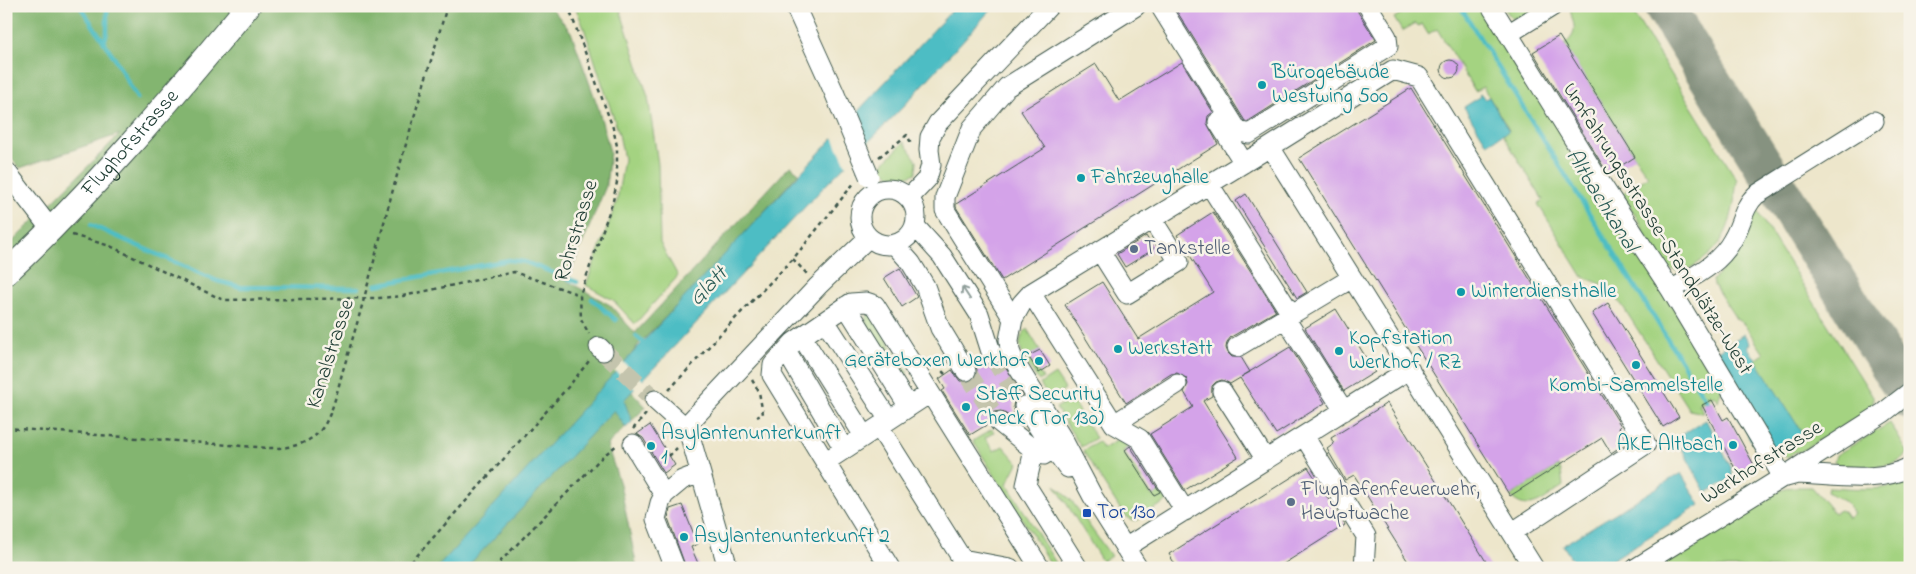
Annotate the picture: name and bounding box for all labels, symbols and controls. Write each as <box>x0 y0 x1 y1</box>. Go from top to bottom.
place label: Bürogebäude Westwing 500 <box>1271 58 1390 114</box>
street label: Umfahrungsstrasse-Standplätze-West <box>1553 77 1760 382</box>
marker: Bürogebäude Westwing 500 <box>1256 79 1268 91</box>
street label: Flughofstrasse <box>74 83 187 204</box>
water label: Altbachkanal <box>1557 143 1647 261</box>
place label: Fahrzeughalle <box>1090 163 1210 195</box>
marker: Fahrzeughalle <box>1075 172 1087 184</box>
street label: Rohrstrasse <box>547 176 607 285</box>
place label: Tankstelle <box>1144 234 1231 264</box>
marker: Tankstelle <box>1128 243 1140 255</box>
water label: Glatt <box>682 258 738 314</box>
place label: Winterdiensthalle <box>1471 277 1617 307</box>
one-way arrow <box>960 286 971 300</box>
marker: Winterdiensthalle <box>1455 286 1467 298</box>
street label: Kanalstrasse <box>299 295 363 412</box>
place label: Kopfstation Werkhof / RZ <box>1349 324 1462 378</box>
place label: Werkstatt <box>1128 334 1213 364</box>
marker: Werkstatt <box>1112 343 1124 355</box>
marker: Kopfstation Werkhof / RZ <box>1333 345 1345 357</box>
place label: Geräteboxen Werkhof <box>844 346 1029 376</box>
marker: Geräteboxen Werkhof <box>1033 355 1045 367</box>
marker: Kombi-Sammelstelle <box>1630 359 1642 371</box>
place label: Kombi-Sammelstelle <box>1549 371 1724 401</box>
place label: Staff Security Check (Tor 130) <box>976 380 1104 434</box>
marker: Staff Security Check (Tor 130) <box>960 401 972 413</box>
street label: Werkhofstrasse <box>1695 413 1829 512</box>
place label: Asylantenunterkunft 1 <box>661 419 841 473</box>
place label: AKE Altbach <box>1617 430 1723 460</box>
marker: AKE Altbach <box>1727 439 1739 451</box>
marker: Asylantenunterkunft 1 <box>645 440 657 452</box>
place label: Flughafenfeuerwehr, Hauptwache <box>1300 475 1480 529</box>
marker: Flughafenfeuerwehr, Hauptwache <box>1285 496 1297 508</box>
place label: Tor 130 <box>1097 498 1155 528</box>
marker: Tor 130 <box>1081 507 1093 519</box>
place label: Asylantenunterkunft 2 <box>694 522 890 554</box>
marker: Asylantenunterkunft 2 <box>678 531 690 543</box>

